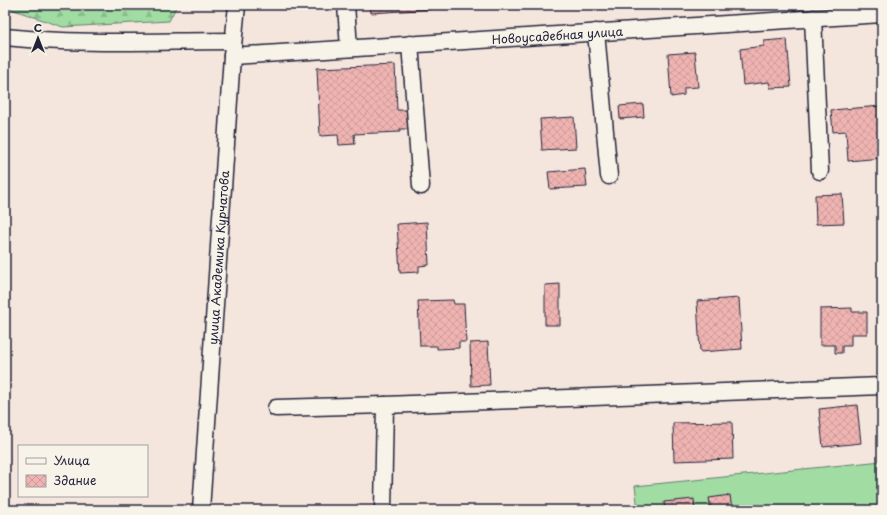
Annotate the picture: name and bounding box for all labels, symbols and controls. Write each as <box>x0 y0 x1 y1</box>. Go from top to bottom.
north arrow <box>18 18 58 58</box>
text: С <box>34 19 42 36</box>
street label: Новоусадебная улица <box>491 22 624 48</box>
street label: улица Академика Курчатова <box>203 169 233 345</box>
legend <box>18 445 148 497</box>
text: Улица <box>54 451 90 469</box>
text: Здание <box>54 471 96 489</box>

